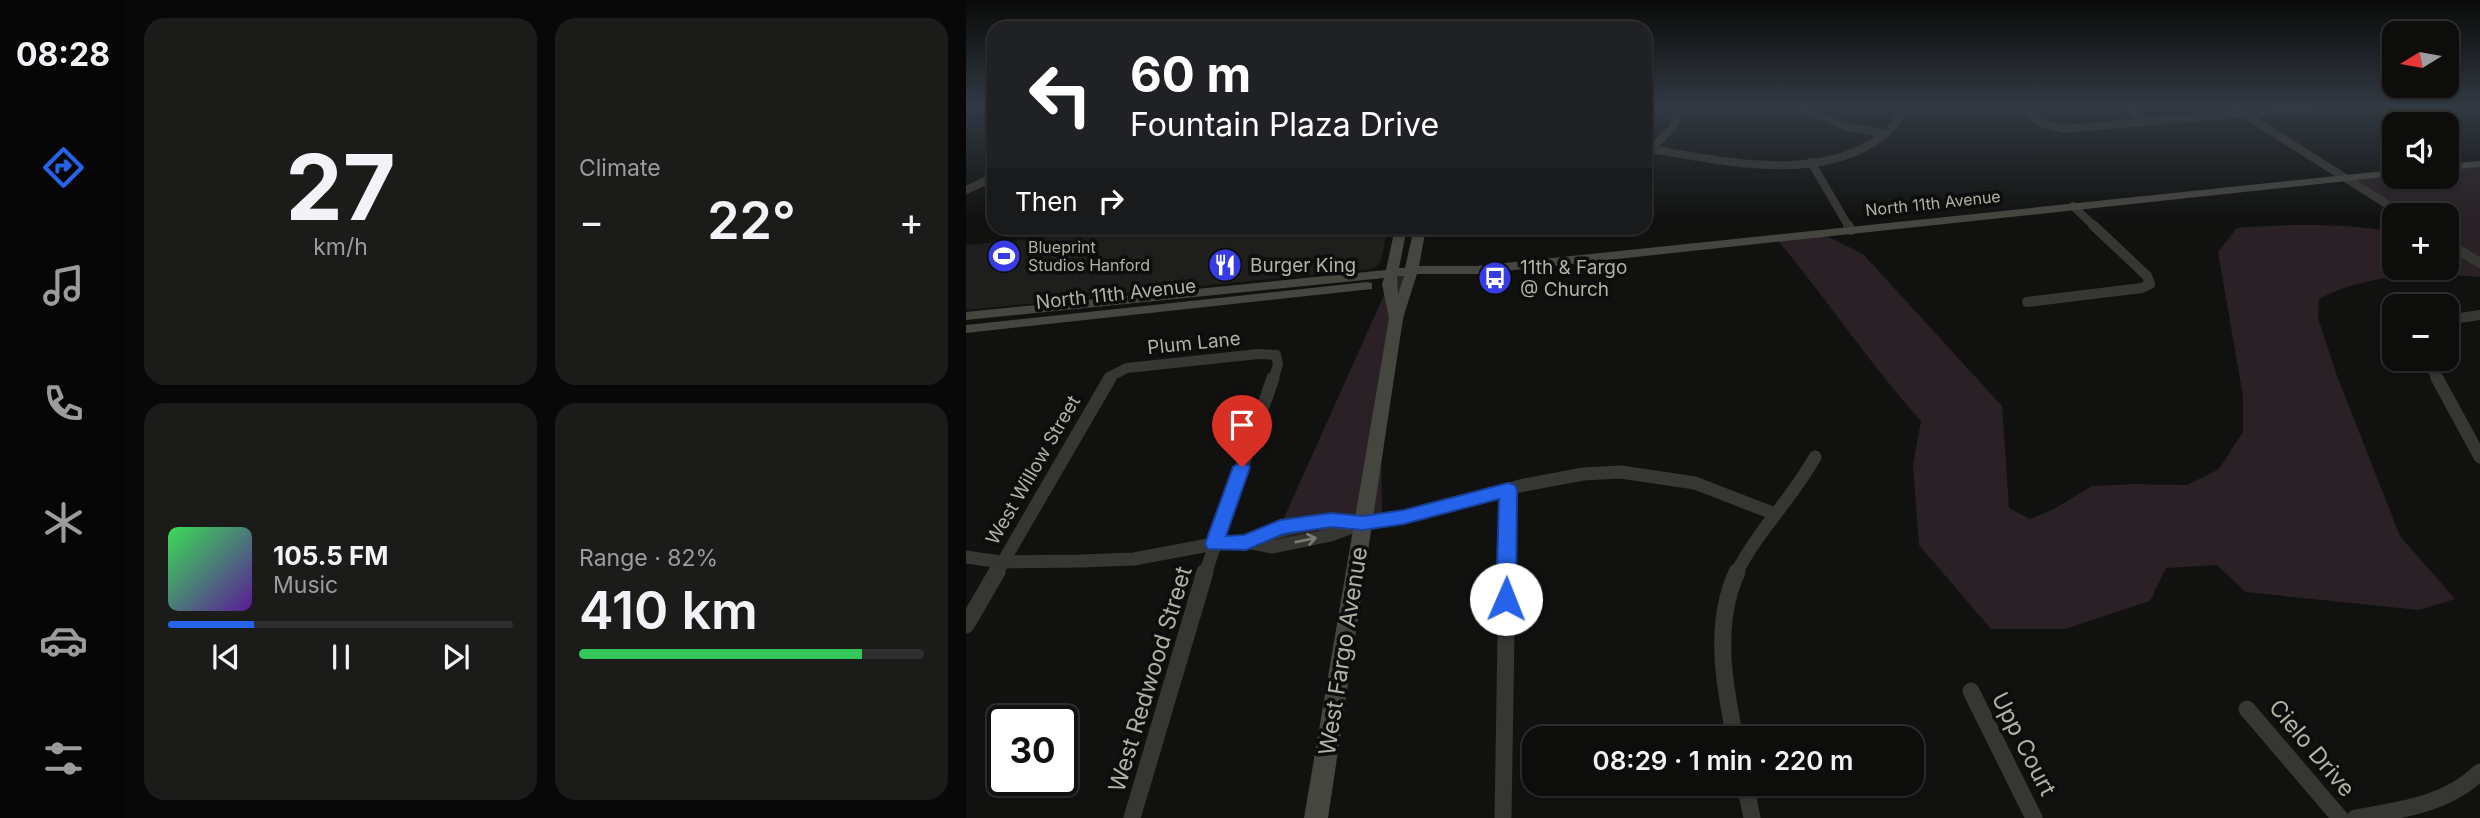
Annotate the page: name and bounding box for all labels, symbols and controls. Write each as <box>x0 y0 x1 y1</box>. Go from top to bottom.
north arrow <box>2382 21 2459 98</box>
map controls <box>2382 21 2459 371</box>
text: 08:28 <box>16 35 110 74</box>
text: 60 m <box>1130 45 1251 104</box>
icon: left <box>1015 49 1106 140</box>
text: Fountain Plaza Drive <box>1130 105 1439 144</box>
button: sound <box>2382 112 2459 189</box>
text: 27 <box>285 132 396 242</box>
icon: directions <box>39 143 88 192</box>
text: Climate <box>579 154 661 182</box>
icon: right <box>1092 182 1130 220</box>
text: Then <box>1015 186 1078 217</box>
street label: North 11th Avenue <box>1864 186 2002 220</box>
text: 22° <box>707 189 796 252</box>
text: − <box>579 198 604 244</box>
text: + <box>899 198 924 244</box>
button: + <box>2382 203 2459 280</box>
text: km/h <box>313 233 368 261</box>
sports icon: Blueprint Studios Hanford <box>985 237 1023 275</box>
place label: Blueprint Studios Hanford <box>1028 237 1150 275</box>
restaurant icon: Burger King <box>1206 246 1244 284</box>
place label: Burger King <box>1250 254 1356 277</box>
place label: 11th & Fargo @ Church <box>1520 256 1627 301</box>
bus stop icon: 11th & Fargo @ Church <box>1476 259 1514 297</box>
icon: music <box>39 261 88 310</box>
street label: North 11th Avenue <box>1035 274 1197 314</box>
button: − <box>2382 294 2459 371</box>
street label: Plum Lane <box>1146 327 1242 359</box>
icon: phone <box>39 379 88 428</box>
street label: West Willow Street <box>981 391 1085 549</box>
pin <box>1212 395 1272 467</box>
icon: arrive <box>1223 406 1261 444</box>
icon: climate <box>39 498 88 547</box>
one-way arrow <box>1294 533 1317 547</box>
text: 105.5 FM <box>273 540 389 571</box>
text: Range · 82% <box>579 544 718 572</box>
street label: West Fargo Avenue <box>1313 545 1373 757</box>
street label: West Redwood Street <box>1102 562 1198 795</box>
position arrow <box>1469 562 1543 636</box>
text: Music <box>273 571 338 599</box>
text: 410 km <box>579 579 758 642</box>
icon: car <box>39 616 88 665</box>
icon: previous <box>207 638 245 676</box>
icon: pause <box>322 638 360 676</box>
icon: next <box>437 638 475 676</box>
street label: Upp Court <box>1986 688 2062 801</box>
street label: Cielo Drive <box>2263 694 2361 802</box>
speed limit sign: 30 <box>987 705 1078 796</box>
icon: filters <box>39 734 88 783</box>
text: 08:29 · 1 min · 220 m <box>1593 745 1853 776</box>

